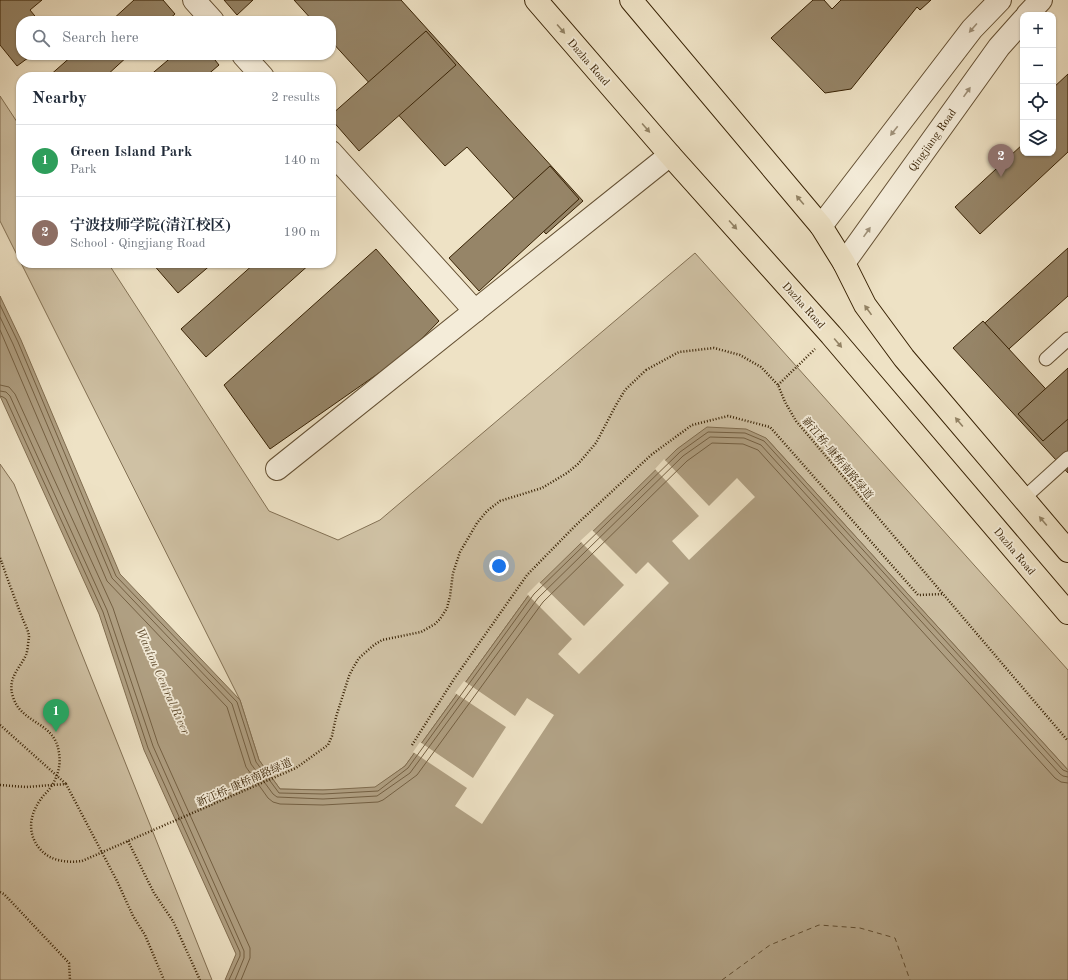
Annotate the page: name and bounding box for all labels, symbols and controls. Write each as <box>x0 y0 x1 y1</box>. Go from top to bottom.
map controls <box>1020 12 1056 156</box>
button: + <box>1020 12 1056 48</box>
search box <box>16 16 336 60</box>
one-way arrow <box>969 23 978 34</box>
one-way arrow <box>557 24 566 35</box>
icon: search <box>30 27 52 49</box>
text: Search here <box>62 31 139 46</box>
street label: Dazha Road <box>565 38 611 89</box>
button: − <box>1020 48 1056 84</box>
button: locate <box>1020 84 1056 120</box>
one-way arrow <box>963 86 971 97</box>
text: Nearby <box>32 90 87 107</box>
text: 2 results <box>271 91 320 104</box>
street label: Qingjiang Road <box>908 107 959 174</box>
button: layers <box>1020 120 1056 156</box>
one-way arrow <box>642 122 651 133</box>
one-way arrow <box>890 126 898 137</box>
pin: 2 <box>988 144 1014 177</box>
text: Green Island Park <box>70 145 192 160</box>
text: 1 <box>41 154 49 167</box>
text: 140 m <box>283 154 320 167</box>
text: Park <box>70 163 97 176</box>
one-way arrow <box>795 195 804 205</box>
text: 宁波技师学院(清江校区) <box>70 219 231 234</box>
one-way arrow <box>728 220 737 230</box>
text: 2 <box>41 226 49 239</box>
text: 190 m <box>283 226 320 239</box>
one-way arrow <box>863 226 871 237</box>
text: School · Qingjiang Road <box>70 237 206 250</box>
street label: Dazha Road <box>779 281 826 331</box>
one-way arrow <box>864 304 872 315</box>
one-way arrow <box>833 338 842 348</box>
street label: 新江桥-康桥南路绿道 <box>800 415 876 502</box>
one-way arrow <box>954 416 963 427</box>
one-way arrow <box>1038 515 1047 526</box>
street label: Dazha Road <box>991 526 1037 578</box>
your location <box>489 556 509 576</box>
water label: Wantou Central River <box>133 626 191 737</box>
pin: 1 <box>43 699 69 732</box>
street label: 新江桥-康桥南路绿道 <box>194 756 294 809</box>

